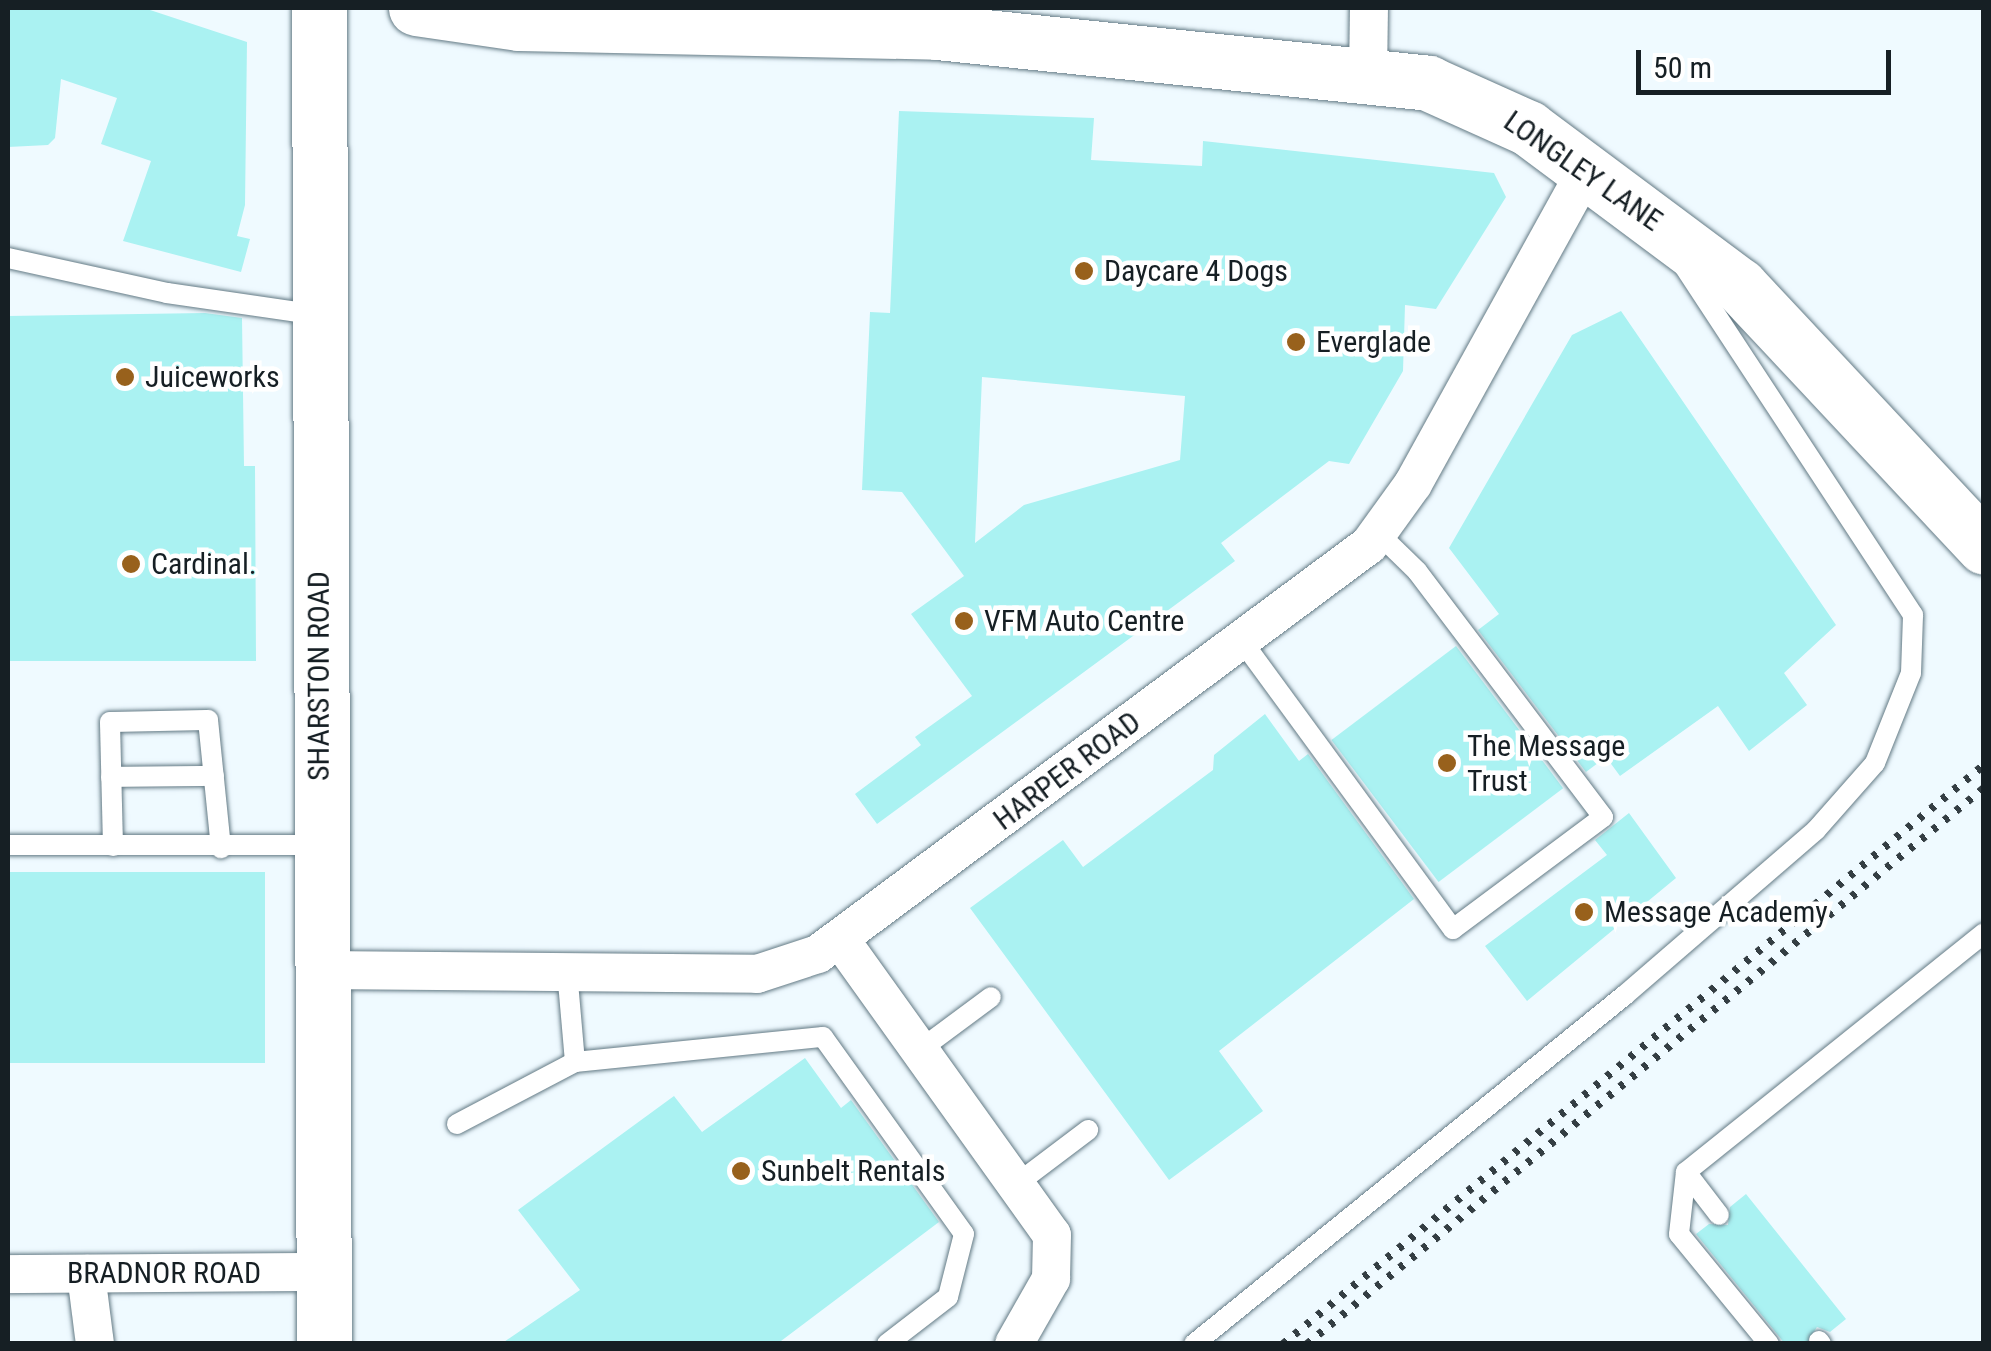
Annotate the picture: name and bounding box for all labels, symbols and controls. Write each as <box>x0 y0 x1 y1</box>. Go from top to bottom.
scale bar <box>1641 30 1896 92</box>
text: 50 m <box>1653 50 1712 85</box>
street label: LONGLEY LANE <box>1497 103 1669 239</box>
place label: Daycare 4 Dogs <box>1104 253 1288 289</box>
marker: Daycare 4 Dogs <box>1073 260 1095 282</box>
place label: Everglade <box>1316 324 1431 360</box>
marker: Everglade <box>1285 331 1307 353</box>
place label: Juiceworks <box>145 359 280 395</box>
marker: Juiceworks <box>114 366 136 388</box>
place label: Cardinal. <box>151 546 257 582</box>
marker: Cardinal. <box>120 553 142 575</box>
street label: SHARSTON ROAD <box>301 571 337 781</box>
place label: VFM Auto Centre <box>984 603 1184 639</box>
marker: VFM Auto Centre <box>953 610 975 632</box>
street label: HARPER ROAD <box>986 704 1148 838</box>
place label: The Message Trust <box>1467 728 1625 798</box>
marker: The Message Trust <box>1436 752 1458 774</box>
place label: Message Academy <box>1604 894 1828 930</box>
marker: Message Academy <box>1573 901 1595 923</box>
place label: Sunbelt Rentals <box>761 1153 945 1189</box>
marker: Sunbelt Rentals <box>730 1160 752 1182</box>
street label: BRADNOR ROAD <box>67 1255 261 1291</box>

